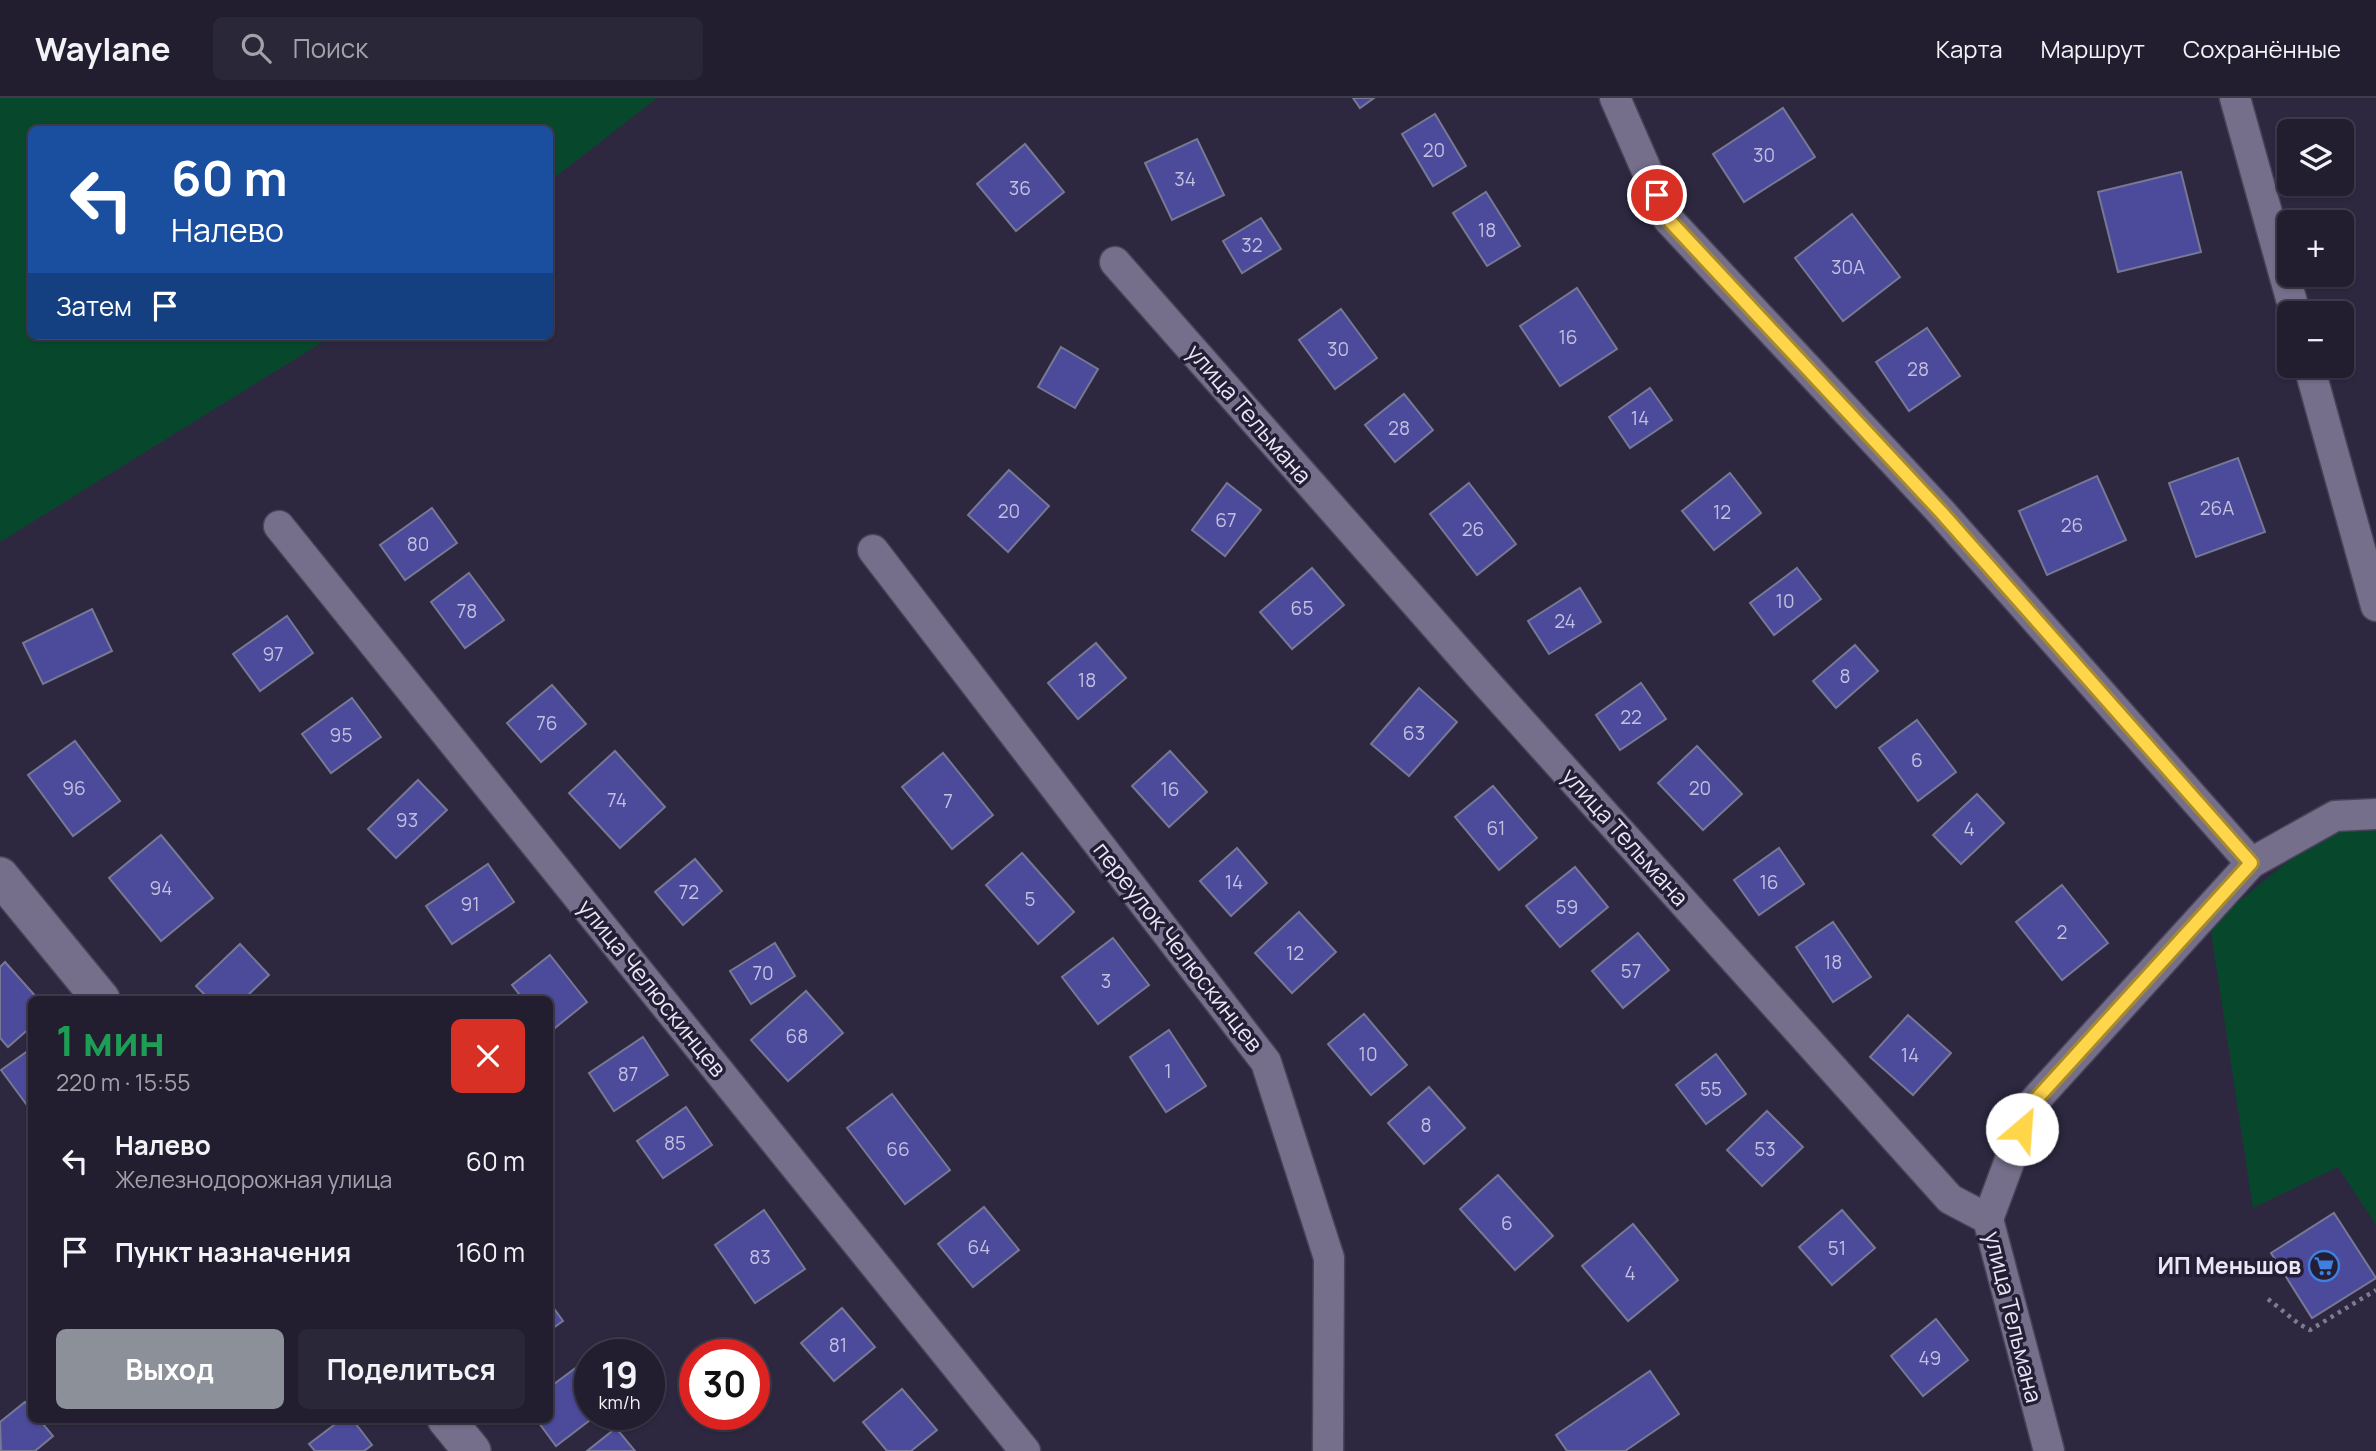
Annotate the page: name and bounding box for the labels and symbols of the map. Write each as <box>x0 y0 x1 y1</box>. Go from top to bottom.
house number: 20 <box>1423 137 1445 163</box>
house number: 30 <box>1753 142 1775 168</box>
pin <box>1627 165 1687 225</box>
house number: 34 <box>1174 166 1196 192</box>
house number: 36 <box>1009 175 1031 201</box>
house number: 18 <box>1478 217 1496 243</box>
house number: 32 <box>1241 232 1263 258</box>
house number: 30А <box>1831 254 1865 280</box>
house number: 16 <box>1558 324 1578 350</box>
house number: 30 <box>1327 336 1349 362</box>
street label: улица Тельмана <box>1180 337 1319 490</box>
house number: 28 <box>1907 356 1929 382</box>
house number: 14 <box>1631 405 1649 431</box>
house number: 28 <box>1388 415 1410 441</box>
house number: 26А <box>2200 495 2234 521</box>
house number: 20 <box>998 498 1020 524</box>
house number: 12 <box>1713 499 1731 525</box>
house number: 67 <box>1215 507 1237 533</box>
house number: 26 <box>2061 512 2083 538</box>
house number: 26 <box>1462 516 1484 542</box>
house number: 80 <box>407 531 429 557</box>
house number: 10 <box>1775 588 1795 614</box>
house number: 65 <box>1291 595 1313 621</box>
house number: 78 <box>457 598 477 624</box>
house number: 24 <box>1554 608 1576 634</box>
house number: 97 <box>262 641 284 667</box>
house number: 8 <box>1839 663 1851 689</box>
house number: 18 <box>1078 667 1096 693</box>
house number: 22 <box>1620 704 1642 730</box>
house number: 76 <box>536 710 558 736</box>
house number: 63 <box>1403 720 1425 746</box>
house number: 95 <box>330 722 352 748</box>
house number: 6 <box>1911 747 1923 773</box>
street label: улица Тельмана <box>1555 760 1696 912</box>
house number: 96 <box>62 775 86 801</box>
house number: 20 <box>1689 775 1711 801</box>
house number: 16 <box>1160 776 1180 802</box>
house number: 74 <box>607 787 627 813</box>
house number: 7 <box>943 788 953 814</box>
house number: 93 <box>396 807 418 833</box>
house number: 61 <box>1487 815 1505 841</box>
house number: 4 <box>1963 816 1975 842</box>
street label: переулок Челюскинцев <box>1087 835 1271 1058</box>
house number: 14 <box>1225 869 1243 895</box>
house number: 16 <box>1759 869 1779 895</box>
house number: 94 <box>150 875 173 901</box>
house number: 72 <box>679 879 699 905</box>
house number: 5 <box>1025 886 1036 912</box>
house number: 91 <box>460 891 480 917</box>
street label: улица Челюскинцев <box>571 892 734 1083</box>
house number: 59 <box>1556 894 1578 920</box>
house number: 2 <box>2057 919 2067 945</box>
house number: 12 <box>1286 940 1304 966</box>
house number: 18 <box>1824 949 1842 975</box>
house number: 57 <box>1621 958 1641 984</box>
house number: 70 <box>752 960 774 986</box>
house number: 3 <box>1101 968 1111 994</box>
house number: 68 <box>786 1023 808 1049</box>
house number: 10 <box>1358 1041 1378 1067</box>
house number: 14 <box>1901 1042 1919 1068</box>
house number: 1 <box>1164 1058 1172 1084</box>
house number: 87 <box>618 1061 638 1087</box>
house number: 55 <box>1700 1076 1722 1102</box>
position arrow <box>1985 1092 2059 1166</box>
house number: 8 <box>1420 1112 1432 1138</box>
house number: 85 <box>664 1130 686 1156</box>
house number: 66 <box>886 1136 910 1162</box>
house number: 53 <box>1754 1136 1776 1162</box>
house number: 6 <box>1501 1210 1513 1236</box>
street label: улица Тельмана <box>1977 1228 2051 1406</box>
house number: 64 <box>968 1234 991 1260</box>
house number: 51 <box>1828 1235 1846 1261</box>
house number: 83 <box>749 1244 771 1270</box>
place label: ИП Меньшов <box>2157 1249 2301 1281</box>
supermarket icon: ИП Меньшов <box>2307 1249 2341 1283</box>
house number: 4 <box>1624 1260 1636 1286</box>
house number: 81 <box>829 1332 847 1358</box>
speed limit sign: 30 <box>679 1339 770 1430</box>
house number: 49 <box>1919 1345 1941 1371</box>

